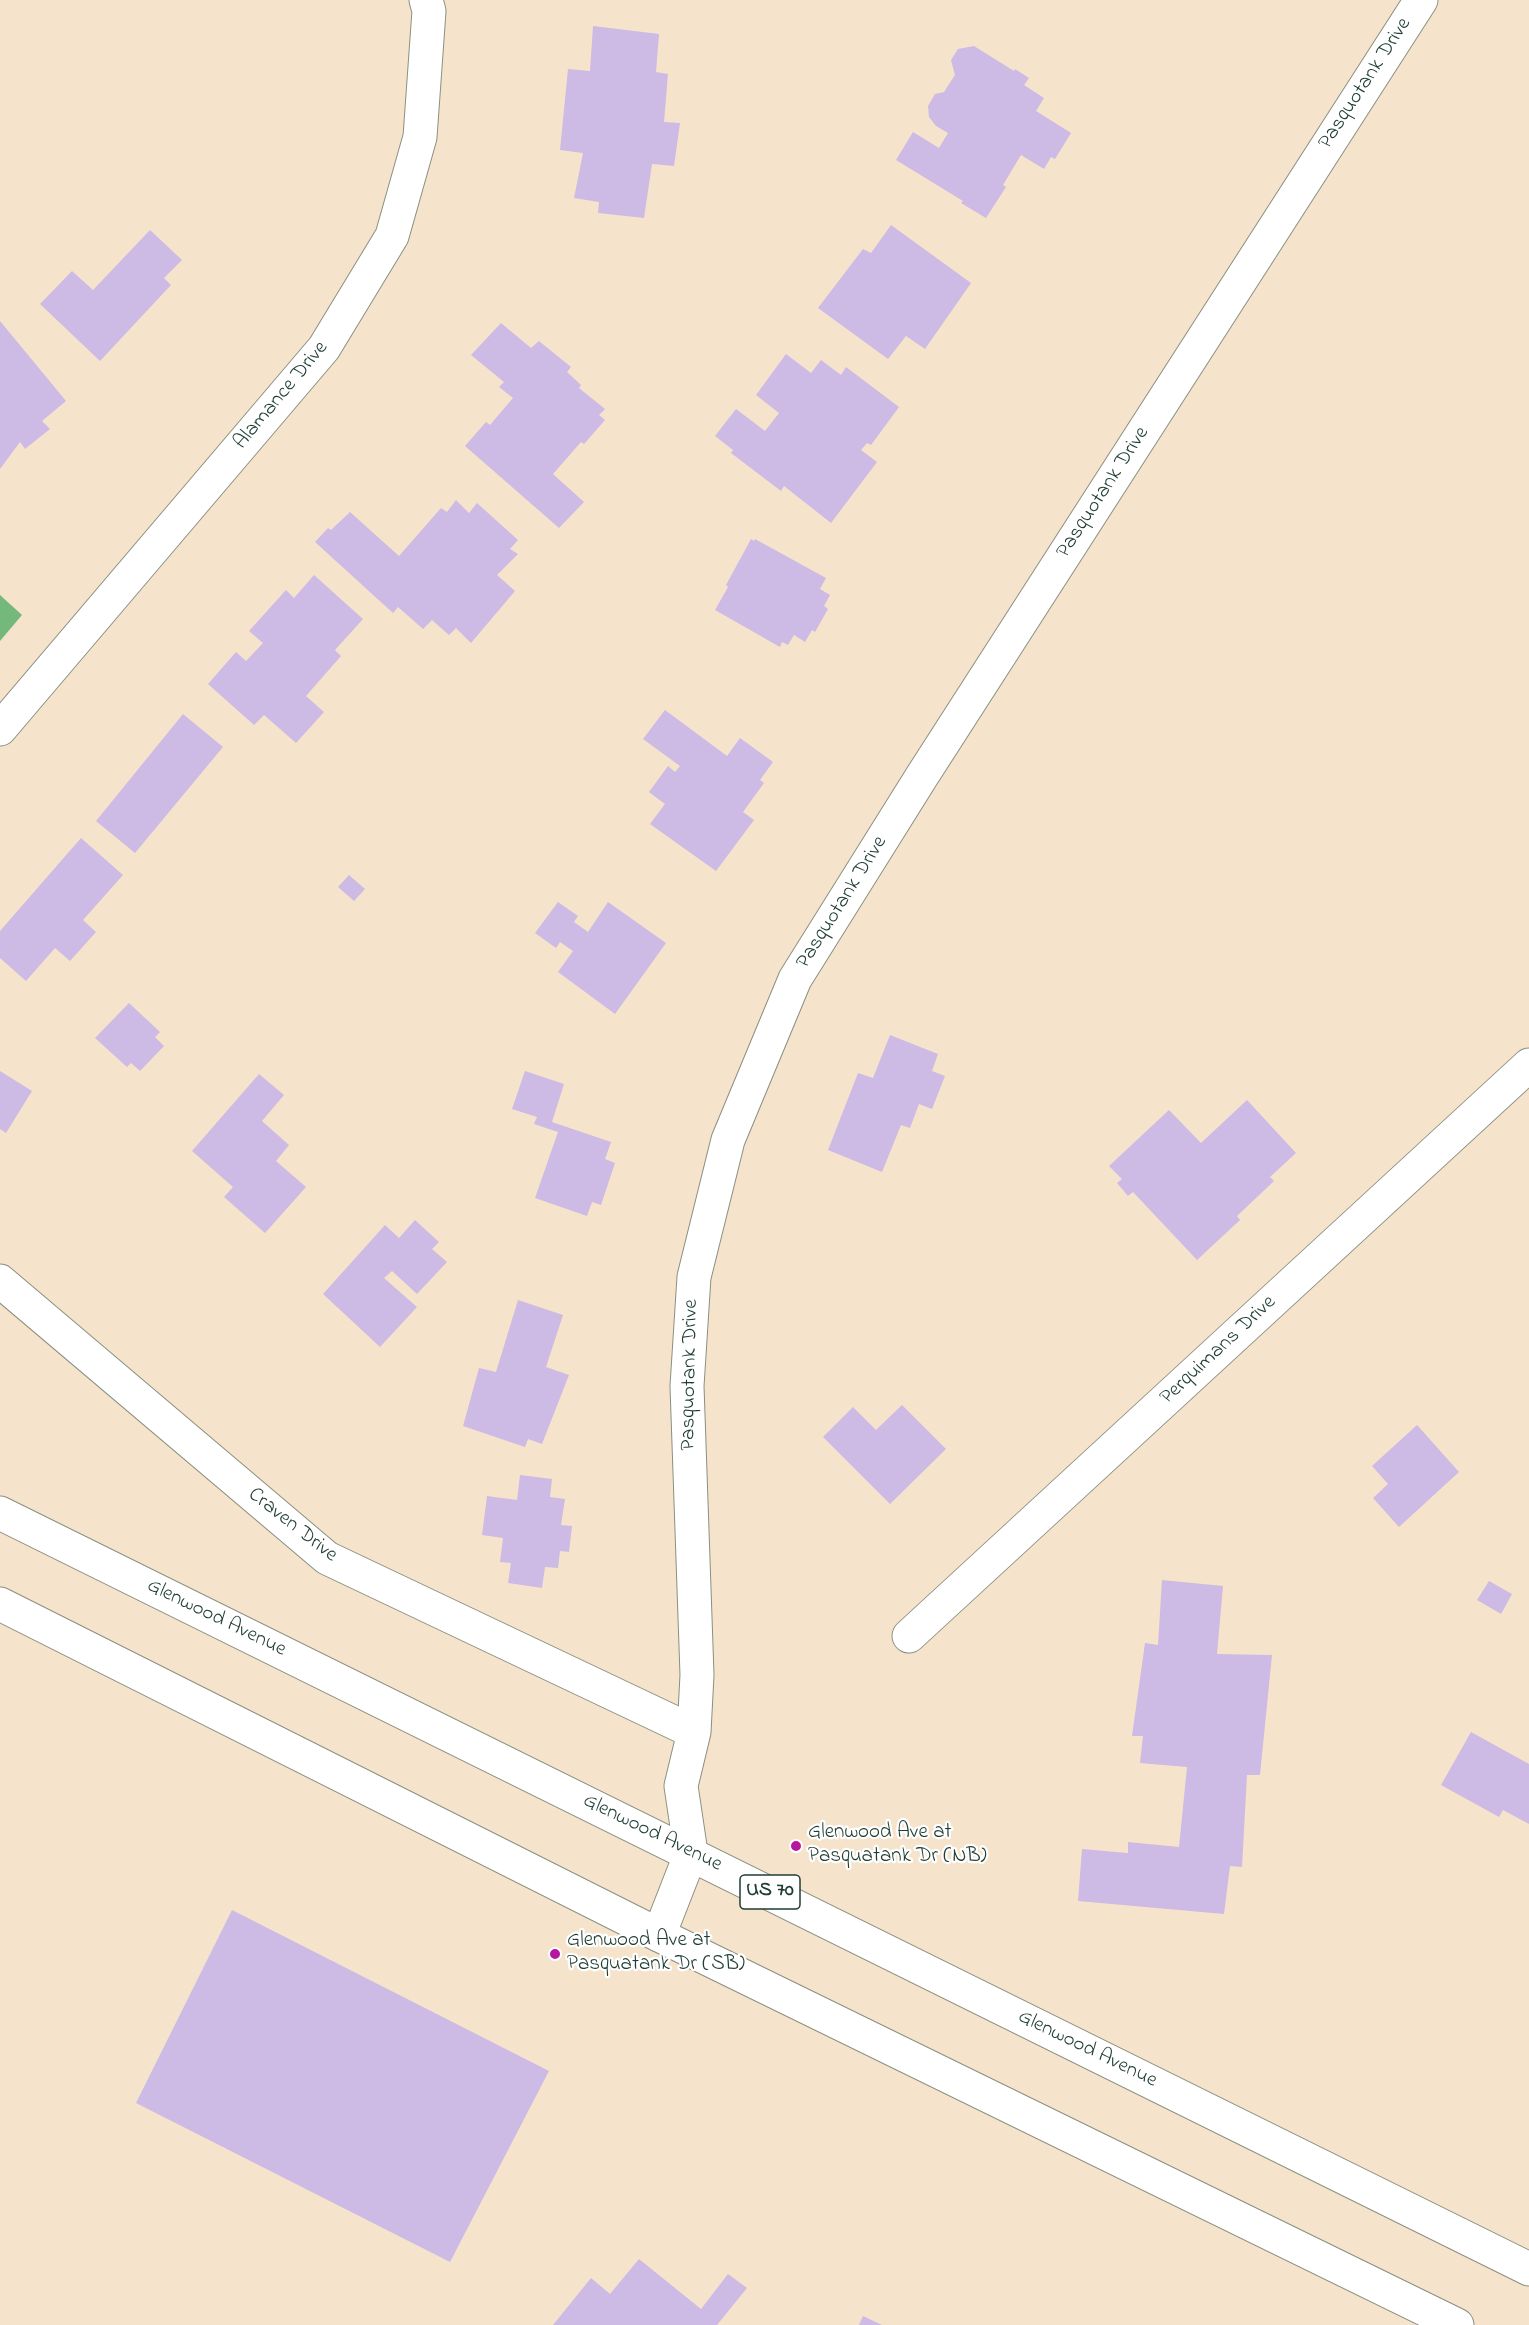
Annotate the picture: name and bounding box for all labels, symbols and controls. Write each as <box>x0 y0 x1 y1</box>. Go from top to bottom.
street label: Pasquotank Drive <box>1314 14 1418 154</box>
street label: Alamance Drive <box>229 337 335 455</box>
street label: Pasquotank Drive <box>1052 423 1156 563</box>
street label: Pasquotank Drive <box>792 832 894 974</box>
street label: Perquimans Drive <box>1156 1291 1282 1411</box>
street label: Pasquotank Drive <box>677 1299 705 1451</box>
street label: Craven Drive <box>242 1483 342 1569</box>
street label: Glenwood Avenue <box>142 1574 290 1664</box>
street label: Glenwood Avenue <box>578 1789 726 1879</box>
place label: Glenwood Ave at Pasquatank Dr (NB) <box>808 1821 987 1871</box>
marker: Glenwood Ave at Pasquatank Dr (NB) <box>789 1839 803 1853</box>
road number: US 70 <box>740 1875 800 1909</box>
place label: Glenwood Ave at Pasquatank Dr (SB) <box>567 1929 745 1979</box>
marker: Glenwood Ave at Pasquatank Dr (SB) <box>548 1947 562 1961</box>
street label: Glenwood Avenue <box>1013 2005 1161 2095</box>

